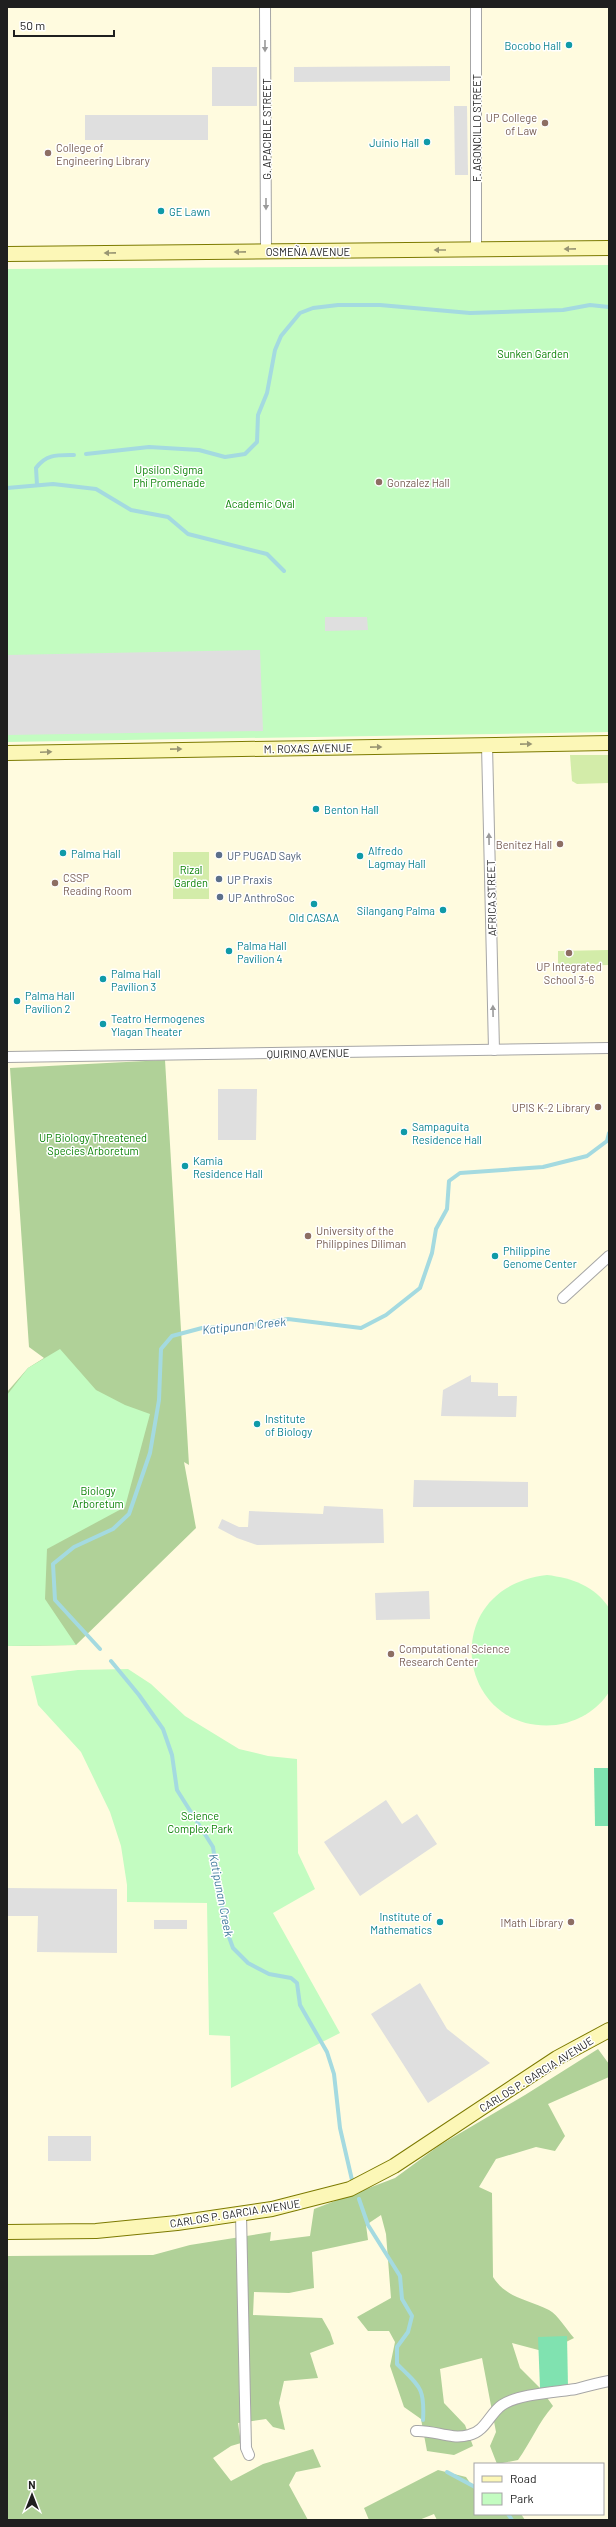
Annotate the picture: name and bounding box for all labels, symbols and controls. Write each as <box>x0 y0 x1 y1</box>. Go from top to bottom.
scale bar <box>14 12 114 38</box>
text: 50 m <box>20 18 45 32</box>
place label: Bocobo Hall <box>504 39 561 52</box>
one-way arrow <box>262 40 268 53</box>
marker: Bocobo Hall <box>564 40 574 50</box>
street label: F. AGONCILLO STREET <box>470 74 483 182</box>
street label: G. APACIBLE STREET <box>260 78 273 180</box>
place label: UP College of Law <box>486 111 537 137</box>
marker: UP College of Law <box>540 118 550 128</box>
place label: Juinio Hall <box>369 136 419 149</box>
marker: Juinio Hall <box>422 137 432 147</box>
place label: College of Engineering Library <box>56 141 150 167</box>
marker: College of Engineering Library <box>43 148 53 158</box>
one-way arrow <box>263 198 269 211</box>
place label: GE Lawn <box>169 205 210 218</box>
marker: GE Lawn <box>156 206 166 216</box>
street label: OSMEÑA AVENUE <box>266 245 351 258</box>
one-way arrow <box>563 246 576 252</box>
one-way arrow <box>433 247 446 253</box>
one-way arrow <box>234 248 246 255</box>
one-way arrow <box>103 250 116 256</box>
park label: Sunken Garden <box>497 347 569 360</box>
park label: Upsilon Sigma Phi Promenade <box>133 463 205 489</box>
place label: Gonzalez Hall <box>387 476 450 489</box>
marker: Gonzalez Hall <box>374 477 384 487</box>
park label: Academic Oval <box>225 497 295 510</box>
street label: M. ROXAS AVENUE <box>264 741 353 755</box>
one-way arrow <box>520 741 532 748</box>
one-way arrow <box>370 744 383 750</box>
one-way arrow <box>170 746 182 753</box>
one-way arrow <box>40 749 52 756</box>
place label: Benton Hall <box>324 803 379 816</box>
marker: Benton Hall <box>311 804 321 814</box>
one-way arrow <box>486 833 493 845</box>
place label: Benitez Hall <box>496 838 552 851</box>
marker: Benitez Hall <box>555 839 565 849</box>
place label: Alfredo Lagmay Hall <box>368 844 426 870</box>
place label: Palma Hall <box>71 847 120 860</box>
marker: Palma Hall <box>58 848 68 858</box>
place label: UP PUGAD Sayk <box>227 849 302 862</box>
marker: UP PUGAD Sayk <box>214 850 224 860</box>
marker: Alfredo Lagmay Hall <box>355 851 365 861</box>
street label: AFRICA STREET <box>484 859 498 937</box>
park label: Rizal Garden <box>174 863 208 889</box>
place label: CSSP Reading Room <box>63 871 132 897</box>
place label: UP Praxis <box>227 873 272 886</box>
marker: UP Praxis <box>214 874 224 884</box>
marker: CSSP Reading Room <box>50 878 60 888</box>
place label: UP AnthroSoc <box>228 891 295 904</box>
marker: UP AnthroSoc <box>215 892 225 902</box>
marker: Old CASAA <box>309 899 319 909</box>
place label: Silangang Palma <box>357 904 435 917</box>
marker: Silangang Palma <box>438 905 448 915</box>
place label: Old CASAA <box>289 911 339 924</box>
place label: Palma Hall Pavilion 4 <box>237 939 286 965</box>
marker: Palma Hall Pavilion 4 <box>224 946 234 956</box>
marker: UP Integrated School 3-6 <box>564 948 574 958</box>
place label: UP Integrated School 3-6 <box>536 960 602 986</box>
place label: Palma Hall Pavilion 3 <box>111 967 160 993</box>
marker: Palma Hall Pavilion 3 <box>98 974 108 984</box>
place label: Palma Hall Pavilion 2 <box>25 989 74 1015</box>
marker: Palma Hall Pavilion 2 <box>12 996 22 1006</box>
one-way arrow <box>490 1005 497 1017</box>
place label: Teatro Hermogenes Ylagan Theater <box>111 1012 205 1038</box>
marker: Teatro Hermogenes Ylagan Theater <box>98 1019 108 1029</box>
street label: QUIRINO AVENUE <box>267 1046 350 1060</box>
place label: UPIS K-2 Library <box>512 1101 590 1114</box>
marker: UPIS K-2 Library <box>593 1102 603 1112</box>
place label: Sampaguita Residence Hall <box>412 1120 482 1146</box>
marker: Sampaguita Residence Hall <box>399 1127 409 1137</box>
park label: UP Biology Threatened Species Arboretum <box>39 1131 147 1157</box>
place label: Kamia Residence Hall <box>193 1154 263 1180</box>
marker: Kamia Residence Hall <box>180 1161 190 1171</box>
place label: University of the Philippines Diliman <box>316 1224 406 1250</box>
marker: University of the Philippines Diliman <box>303 1231 313 1241</box>
place label: Philippine Genome Center <box>503 1244 577 1270</box>
marker: Philippine Genome Center <box>490 1251 500 1261</box>
water label: Katipunan Creek <box>202 1314 287 1336</box>
place label: Institute of Biology <box>265 1412 312 1438</box>
marker: Institute of Biology <box>252 1419 262 1429</box>
park label: Biology Arboretum <box>72 1484 124 1510</box>
place label: Computational Science Research Center <box>399 1642 510 1668</box>
marker: Computational Science Research Center <box>386 1649 396 1659</box>
park label: Science Complex Park <box>167 1809 233 1835</box>
water label: Katipunan Creek <box>207 1852 237 1938</box>
place label: Institute of Mathematics <box>370 1910 432 1936</box>
place label: IMath Library <box>501 1916 563 1929</box>
marker: Institute of Mathematics <box>435 1917 445 1927</box>
marker: IMath Library <box>566 1917 576 1927</box>
street label: CARLOS P. GARCIA AVENUE <box>477 2033 596 2114</box>
street label: CARLOS P. GARCIA AVENUE <box>169 2196 302 2230</box>
legend <box>474 2463 604 2515</box>
text: Road <box>510 2471 537 2485</box>
north arrow <box>12 2475 52 2515</box>
text: N <box>28 2478 36 2491</box>
text: Park <box>510 2491 534 2505</box>

